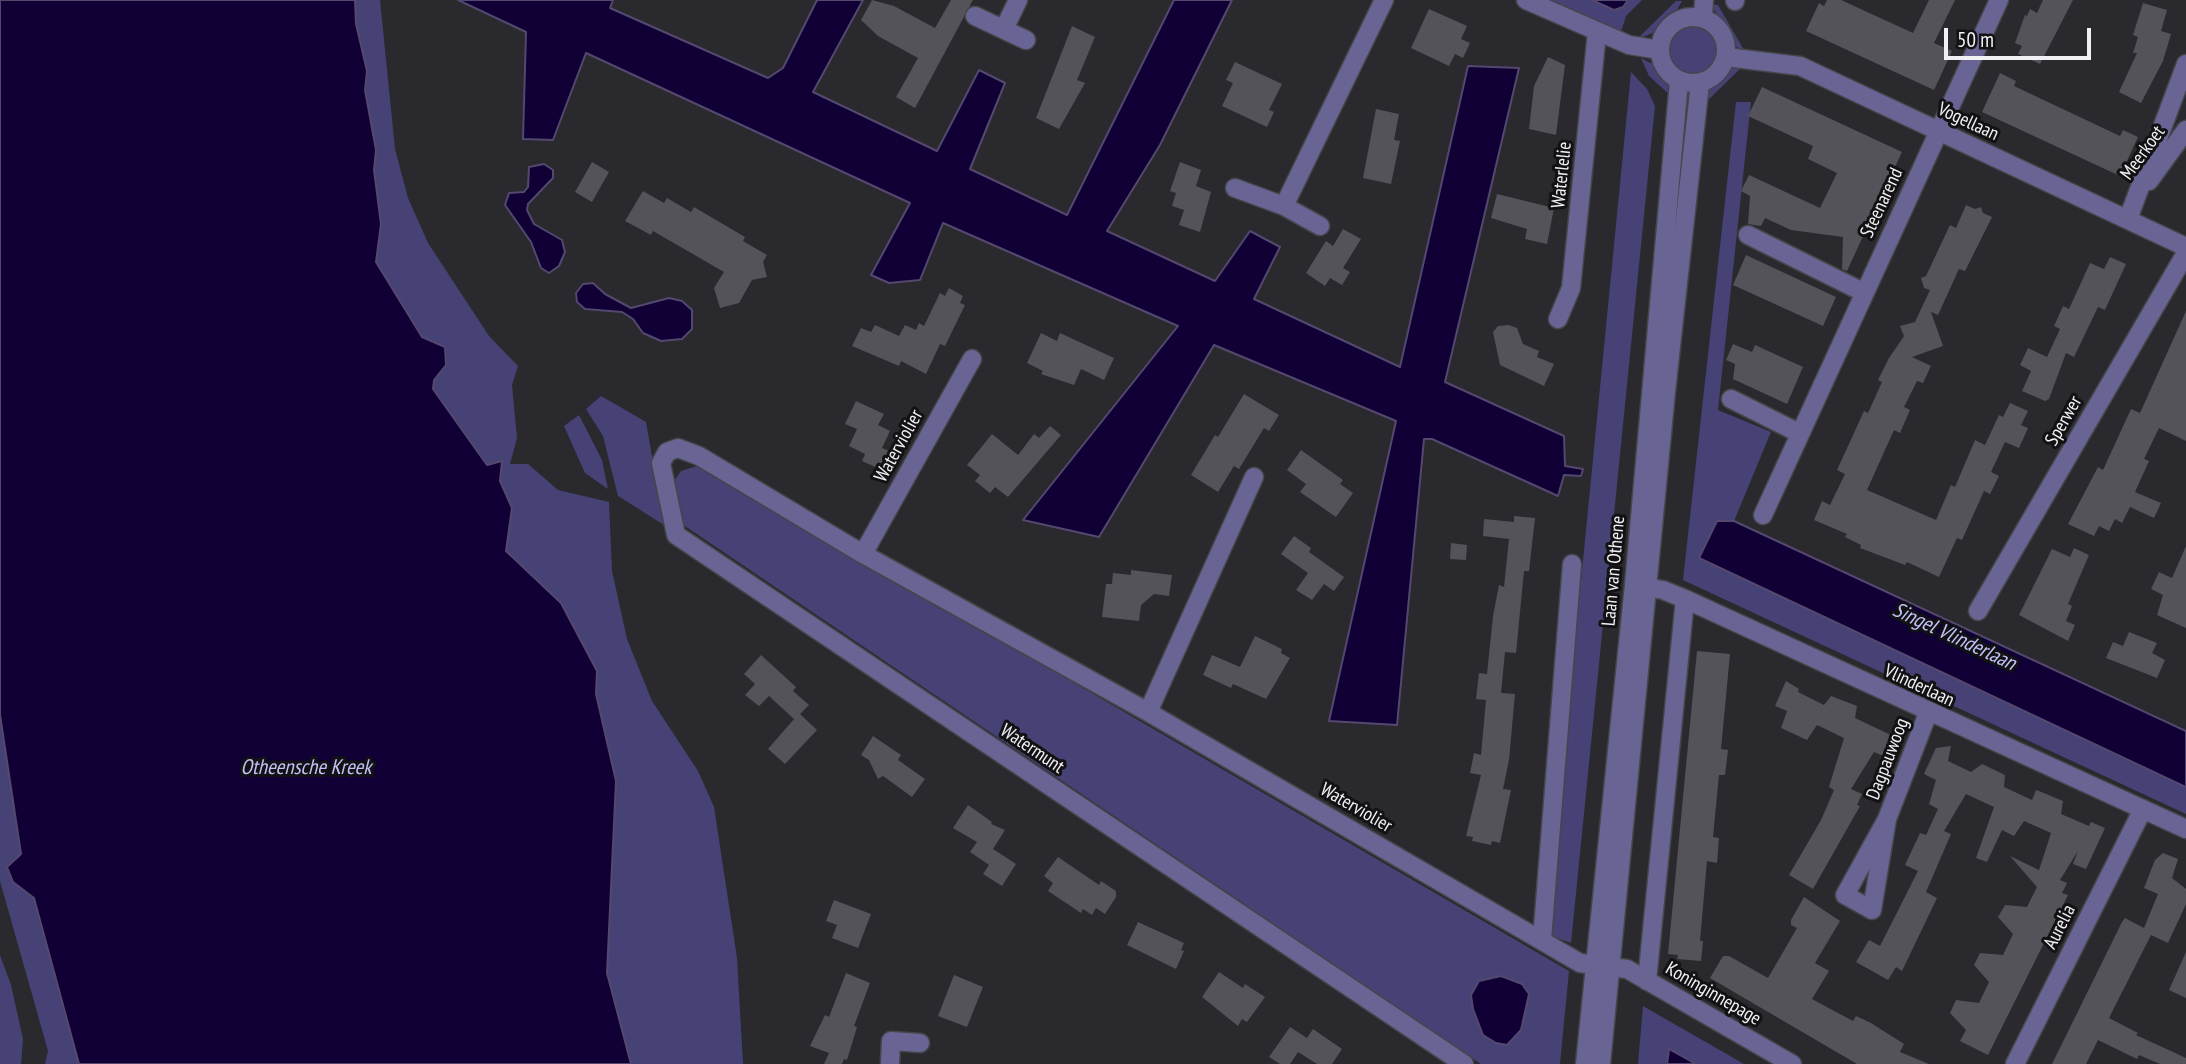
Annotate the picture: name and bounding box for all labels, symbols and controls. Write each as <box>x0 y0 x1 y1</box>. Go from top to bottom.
scale bar <box>1948 14 2095 58</box>
text: 50 m <box>1957 26 1994 53</box>
street label: Vogellaan <box>1934 98 2002 146</box>
street label: Meerkoet <box>2116 121 2170 185</box>
street label: Waterlelie <box>1547 141 1577 209</box>
street label: Steenarend <box>1856 165 1908 241</box>
street label: Sperwer <box>2041 392 2087 450</box>
street label: Waterviolier <box>870 406 928 486</box>
street label: Laan van Othene <box>1598 515 1630 627</box>
water label: Singel Vlinderlaan <box>1889 598 2019 676</box>
street label: Vlinderlaan <box>1880 660 1958 712</box>
street label: Dagpauwoog <box>1862 715 1914 803</box>
street label: Watermunt <box>996 719 1068 779</box>
water label: Otheensche Kreek <box>241 755 371 781</box>
street label: Waterviolier <box>1316 778 1396 838</box>
street label: Aurelia <box>2039 901 2081 953</box>
street label: Koninginnepage <box>1661 958 1765 1030</box>

